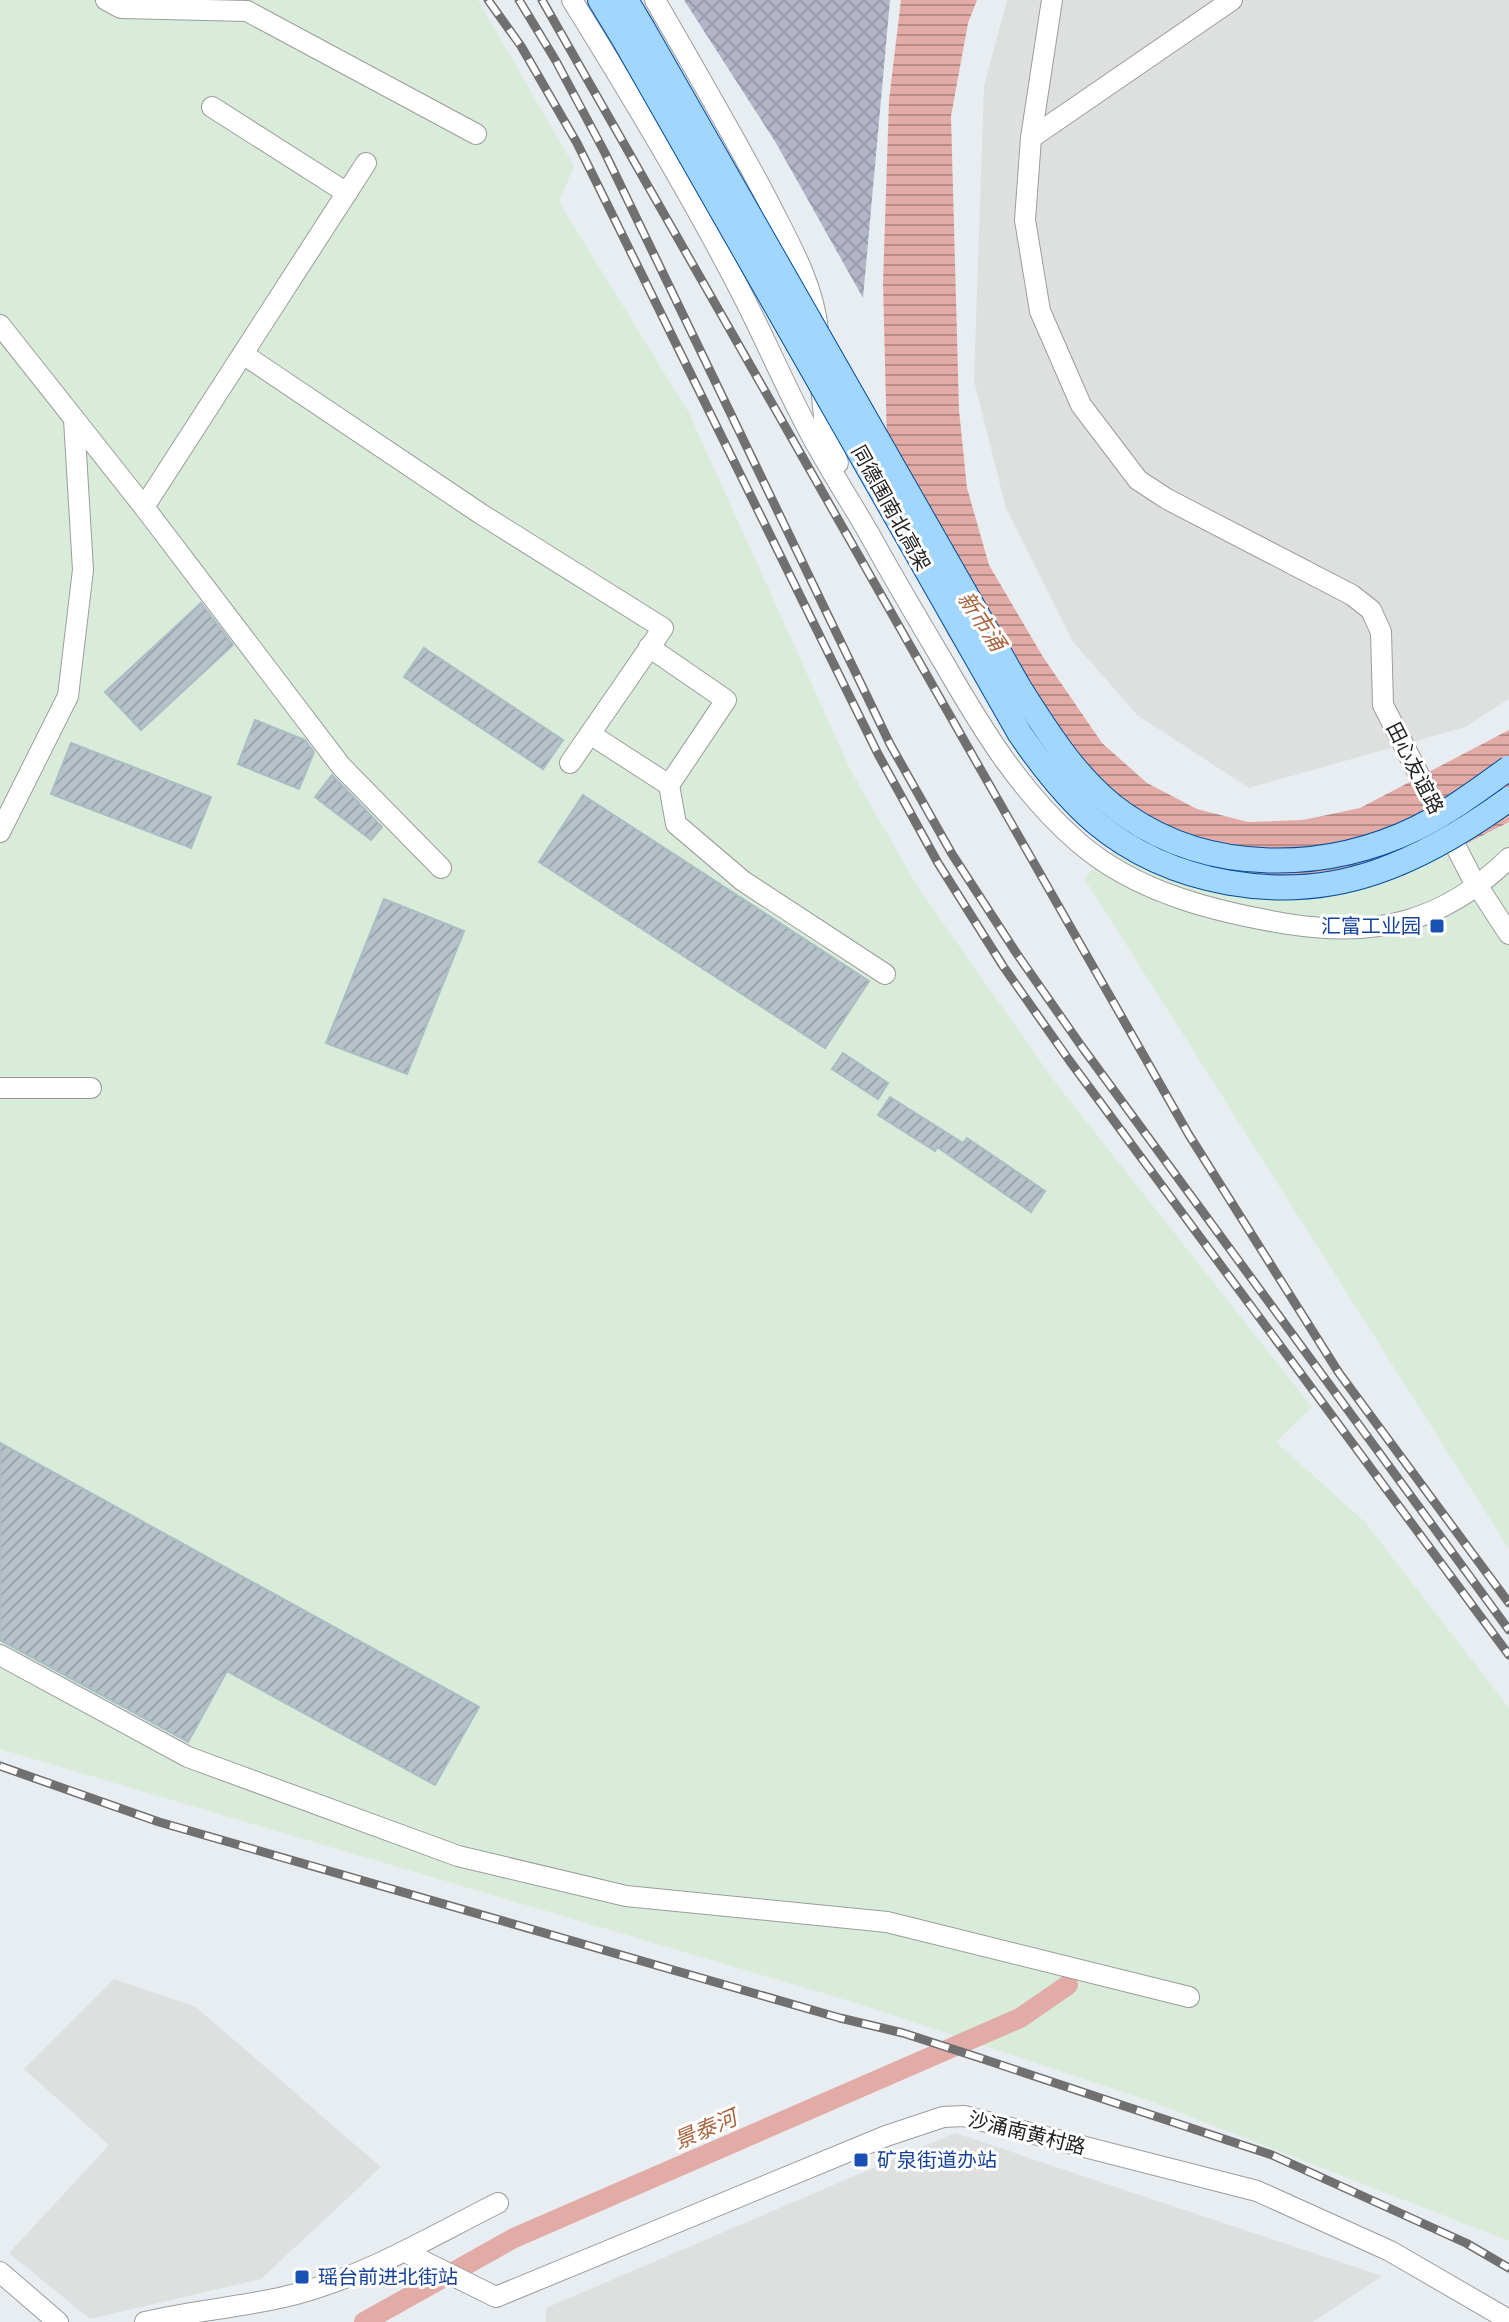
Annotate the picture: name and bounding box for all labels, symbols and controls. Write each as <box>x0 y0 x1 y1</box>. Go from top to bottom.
street label: 同德围南北高架 <box>845 440 937 576</box>
water label: 新市涌 <box>950 585 1015 660</box>
street label: 田心友谊路 <box>1380 717 1450 819</box>
place label: 汇富工业园 <box>1321 912 1421 940</box>
marker: 汇富工业园 <box>1428 917 1446 935</box>
water label: 景泰河 <box>669 2101 745 2157</box>
street label: 沙涌南黄村路 <box>965 2105 1089 2161</box>
place label: 矿泉街道办站 <box>877 2146 997 2174</box>
marker: 矿泉街道办站 <box>852 2151 870 2169</box>
place label: 瑶台前进北街站 <box>318 2263 458 2291</box>
marker: 瑶台前进北街站 <box>293 2268 311 2286</box>

